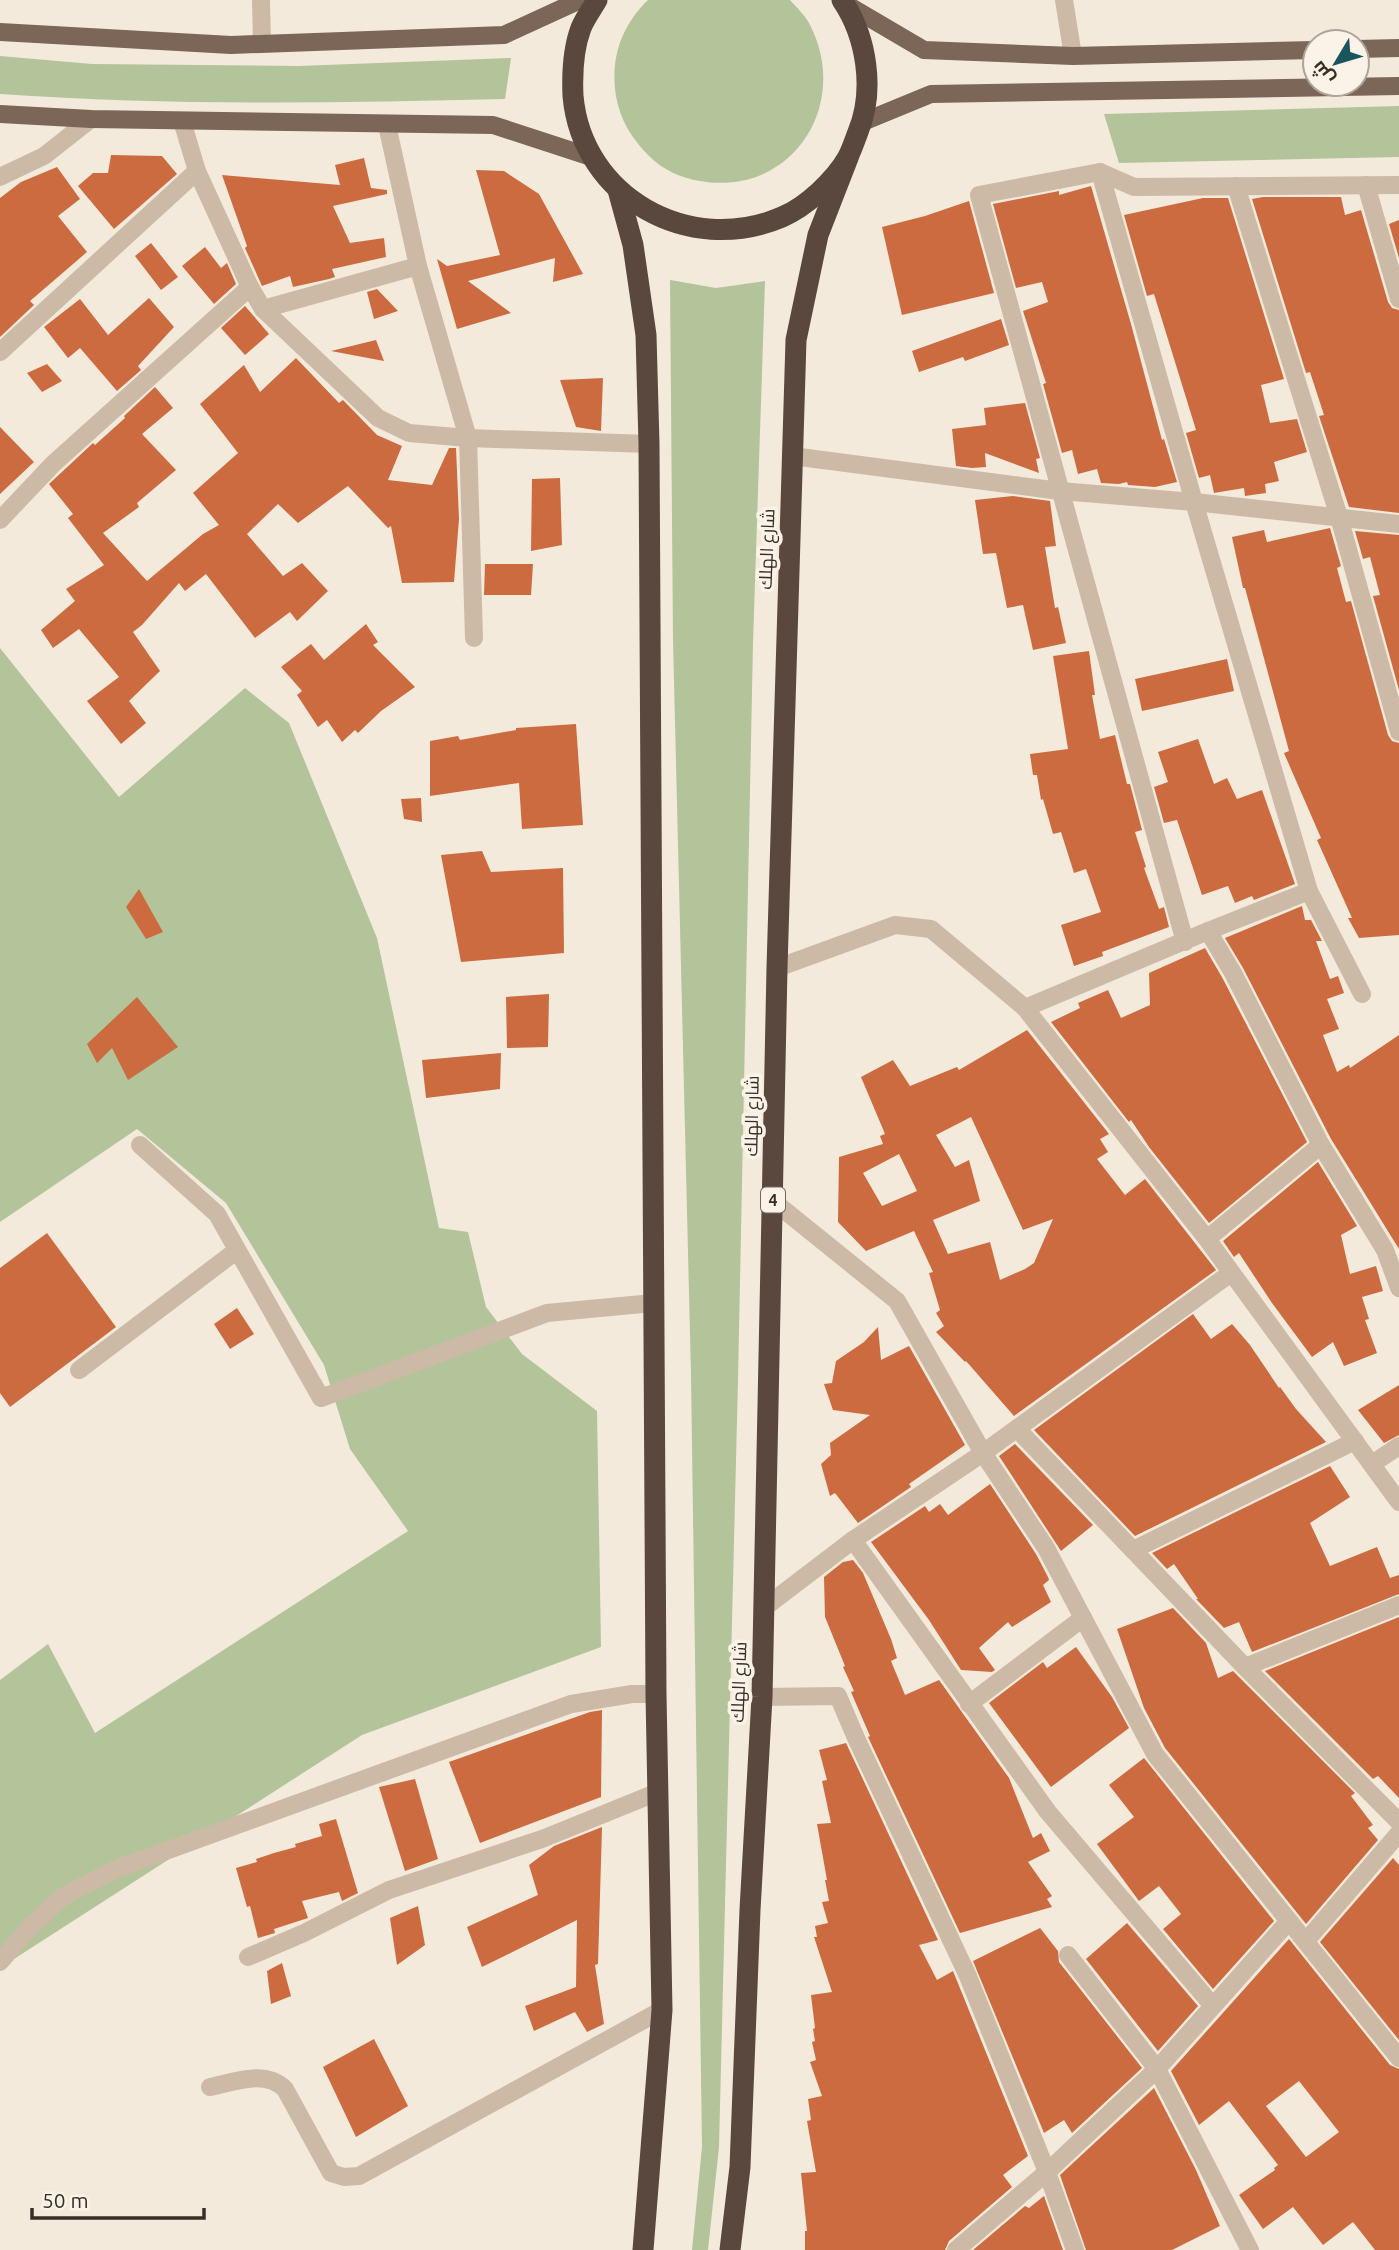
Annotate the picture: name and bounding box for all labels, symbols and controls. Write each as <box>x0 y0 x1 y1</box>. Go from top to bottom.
north arrow <box>1301 28 1371 98</box>
text: ش <box>1306 56 1340 90</box>
street label: شارع الهلك <box>755 508 780 590</box>
street label: شارع الهلك <box>740 1075 765 1157</box>
road number: 4 <box>761 1188 785 1212</box>
street label: شارع الهلك <box>727 1641 752 1723</box>
scale bar <box>32 2176 203 2220</box>
text: 50 m <box>42 2188 89 2212</box>

